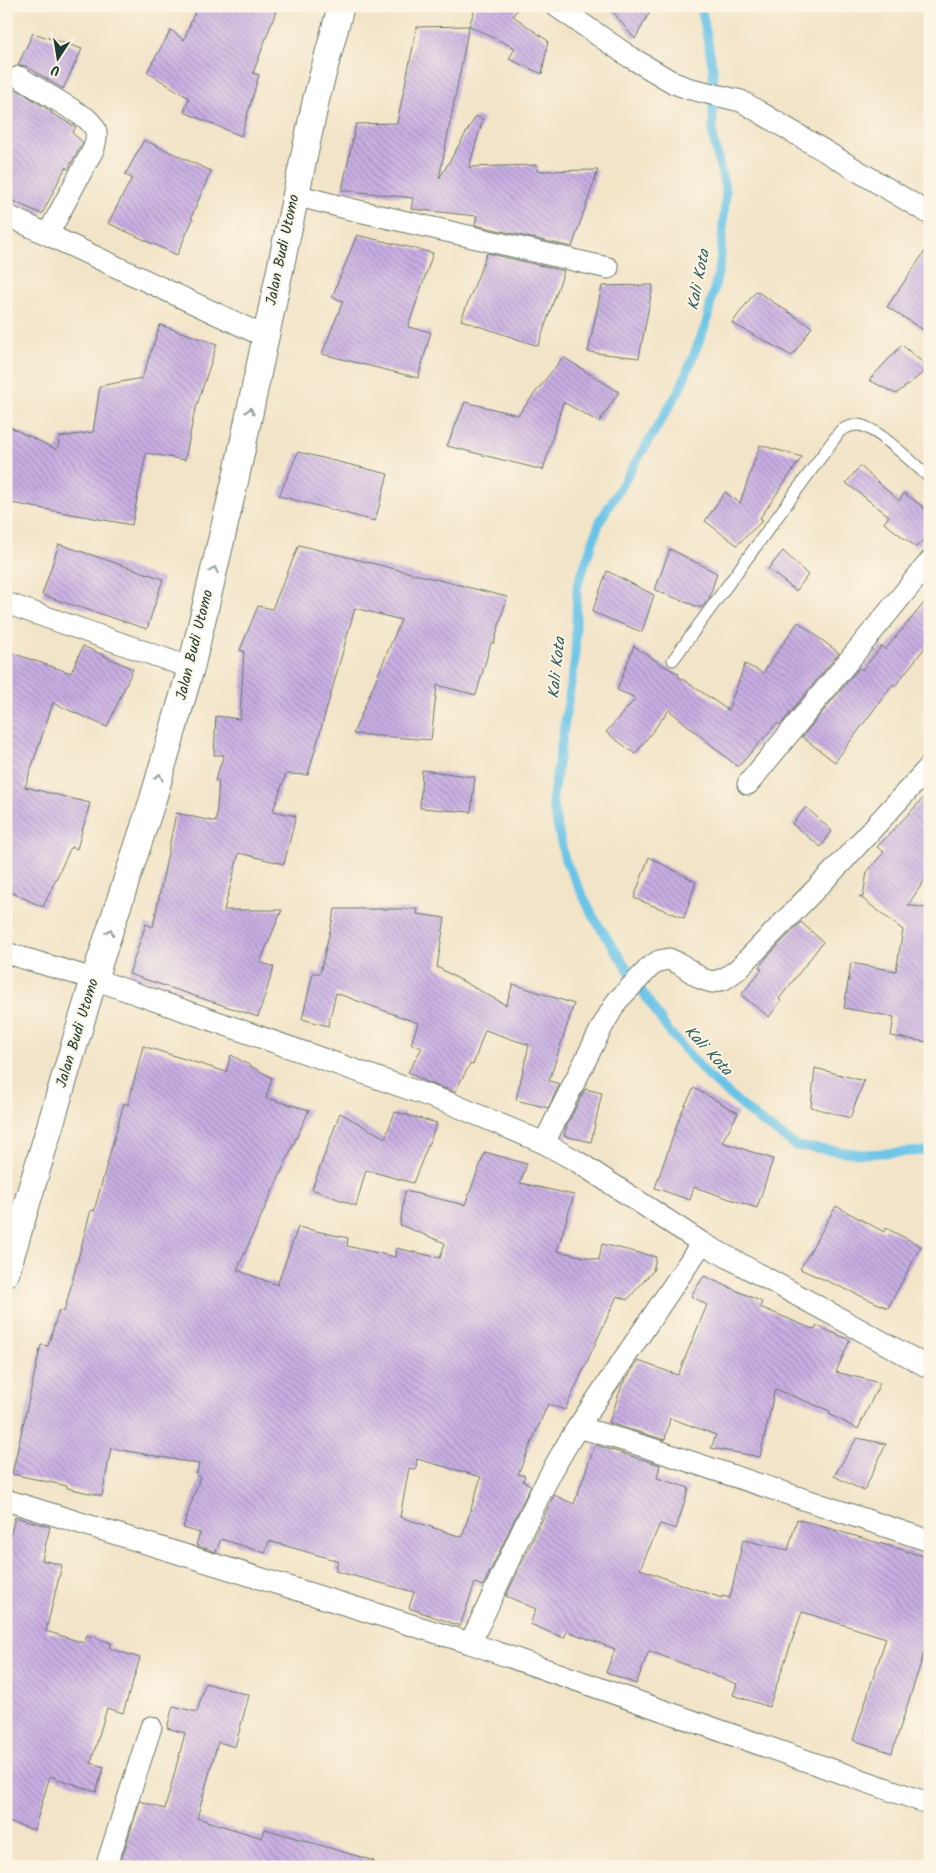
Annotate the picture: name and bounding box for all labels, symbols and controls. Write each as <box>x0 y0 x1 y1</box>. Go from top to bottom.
north arrow <box>32 32 82 82</box>
text: U <box>48 58 62 81</box>
street label: Jalan Budi Utomo <box>260 192 307 308</box>
water label: Kali Kota <box>681 246 717 313</box>
one-way arrow <box>244 407 255 416</box>
one-way arrow <box>208 565 219 574</box>
street label: Jalan Budi Utomo <box>170 587 220 703</box>
water label: Kali Kota <box>541 635 573 700</box>
one-way arrow <box>154 774 164 782</box>
one-way arrow <box>104 928 114 937</box>
street label: Jalan Budi Utomo <box>50 975 106 1091</box>
water label: Kali Kota <box>678 1020 739 1083</box>

